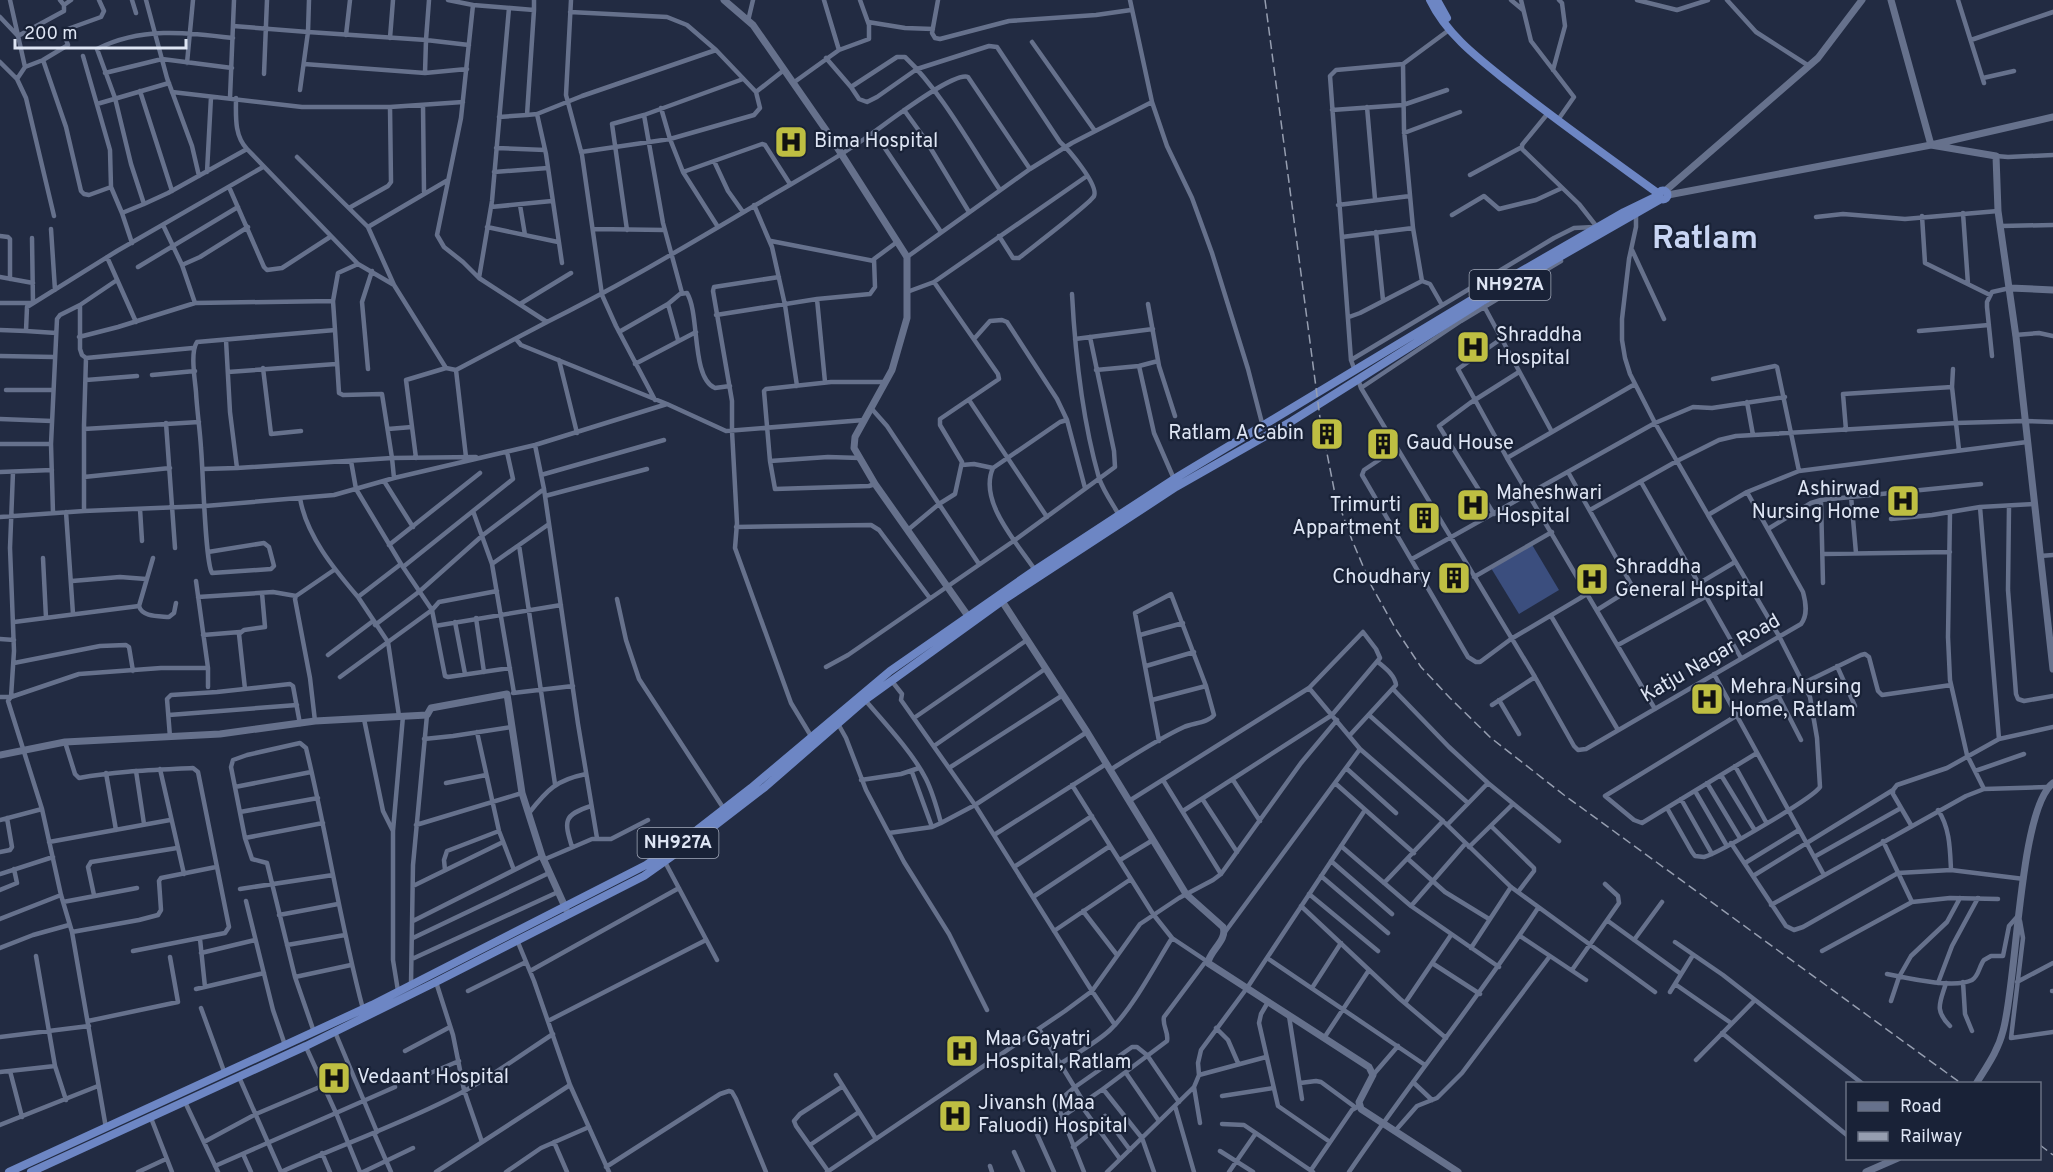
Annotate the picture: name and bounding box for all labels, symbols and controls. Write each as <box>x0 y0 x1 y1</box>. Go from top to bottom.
scale bar <box>15 12 186 50</box>
text: 200 m <box>24 23 77 46</box>
hospital icon: Bima Hospital <box>773 124 809 160</box>
place label: Bima Hospital <box>814 129 938 155</box>
district label: Ratlam <box>1652 220 1758 260</box>
road number: NH927A <box>1470 270 1550 300</box>
place label: Shraddha Hospital <box>1496 323 1582 372</box>
hospital icon: Shraddha Hospital <box>1455 329 1491 365</box>
building icon: Ratlam A Cabin <box>1309 416 1345 452</box>
place label: Ratlam A Cabin <box>1168 421 1304 447</box>
building icon: Gaud House <box>1365 426 1401 462</box>
place label: Gaud House <box>1406 431 1514 457</box>
place label: Ashirwad Nursing Home <box>1752 477 1880 526</box>
place label: Maheshwari Hospital <box>1496 481 1602 530</box>
hospital icon: Ashirwad Nursing Home <box>1885 483 1921 519</box>
hospital icon: Maheshwari Hospital <box>1455 487 1491 523</box>
place label: Trimurti Appartment <box>1292 493 1401 542</box>
building icon: Trimurti Appartment <box>1406 500 1442 536</box>
place label: Shraddha General Hospital <box>1615 555 1764 604</box>
building icon: Choudhary <box>1436 560 1472 596</box>
hospital icon: Shraddha General Hospital <box>1574 561 1610 597</box>
place label: Choudhary <box>1332 565 1431 591</box>
street label: Katju Nagar Road <box>1636 608 1786 710</box>
place label: Mehra Nursing Home, Ratlam <box>1730 675 1861 724</box>
hospital icon: Mehra Nursing Home, Ratlam <box>1689 681 1725 717</box>
road number: NH927A <box>638 828 718 858</box>
place label: Maa Gayatri Hospital, Ratlam <box>985 1027 1132 1076</box>
hospital icon: Maa Gayatri Hospital, Ratlam <box>944 1033 980 1069</box>
hospital icon: Vedaant Hospital <box>316 1060 352 1096</box>
place label: Vedaant Hospital <box>357 1065 509 1091</box>
legend <box>1846 1082 2041 1160</box>
place label: Jivansh (Maa Faluodi) Hospital <box>978 1091 1128 1140</box>
text: Road <box>1900 1096 1942 1119</box>
hospital icon: Jivansh (Maa Faluodi) Hospital <box>937 1098 973 1134</box>
text: Railway <box>1900 1126 1962 1149</box>

